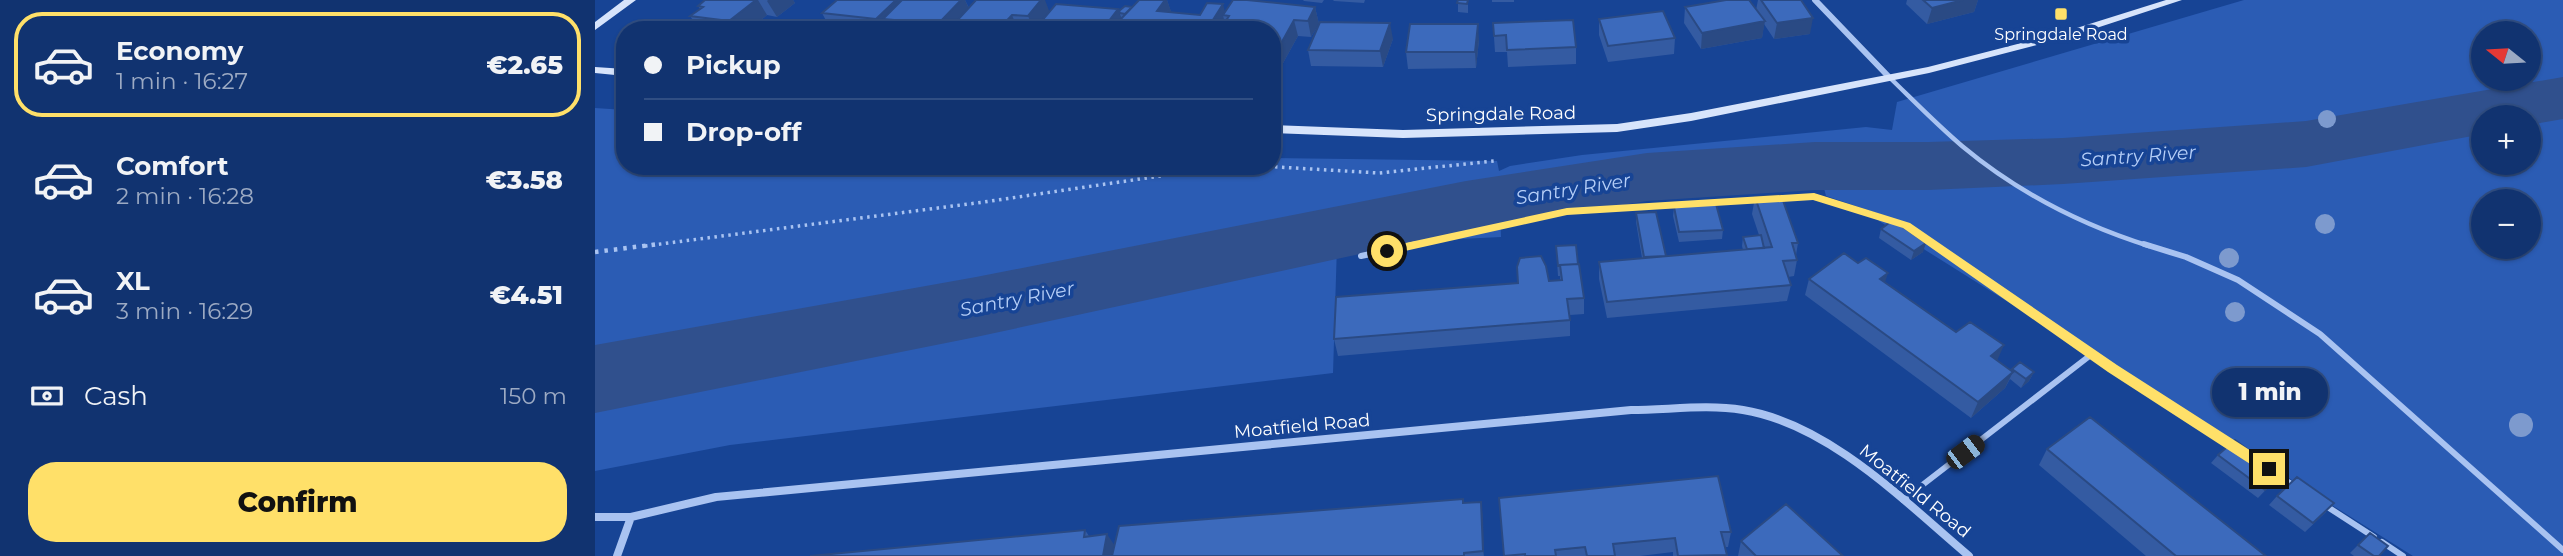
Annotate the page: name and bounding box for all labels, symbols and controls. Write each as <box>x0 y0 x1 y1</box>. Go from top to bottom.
marker: Springdale Road <box>2053 6 2069 22</box>
north arrow <box>2471 21 2541 91</box>
map controls <box>2471 21 2541 259</box>
place label: Springdale Road <box>1994 25 2128 44</box>
icon: car <box>32 33 95 96</box>
text: Economy <box>116 35 243 67</box>
text: €2.65 <box>486 49 563 81</box>
text: Pickup <box>686 49 781 81</box>
text: 1 min · 16:27 <box>116 67 248 95</box>
street label: Springdale Road <box>1426 102 1576 126</box>
button: + <box>2471 105 2541 175</box>
text: Drop-off <box>686 116 801 148</box>
water label: Santry River <box>2079 140 2197 172</box>
icon: car <box>32 148 95 211</box>
text: Comfort <box>116 150 228 182</box>
text: €3.58 <box>485 164 563 196</box>
water label: Santry River <box>1514 169 1632 209</box>
text: 2 min · 16:28 <box>116 182 254 210</box>
button: − <box>2471 189 2541 259</box>
route start <box>1371 235 1403 267</box>
icon: car <box>32 263 95 326</box>
text: XL <box>116 265 150 297</box>
water label: Santry River <box>958 277 1076 321</box>
text: €4.51 <box>490 279 563 311</box>
text: 3 min · 16:29 <box>116 297 253 325</box>
callout: 1 min <box>2211 368 2327 416</box>
icon: cash <box>28 377 66 415</box>
text: 1 min <box>2238 378 2302 406</box>
text: Cash <box>84 380 148 412</box>
text: 150 m <box>500 382 567 410</box>
street label: Moatfield Road <box>1233 409 1371 443</box>
car <box>1942 431 1989 473</box>
street label: Moatfield Road <box>1855 439 1975 543</box>
route end <box>2253 453 2285 485</box>
button: Confirm <box>28 462 567 542</box>

